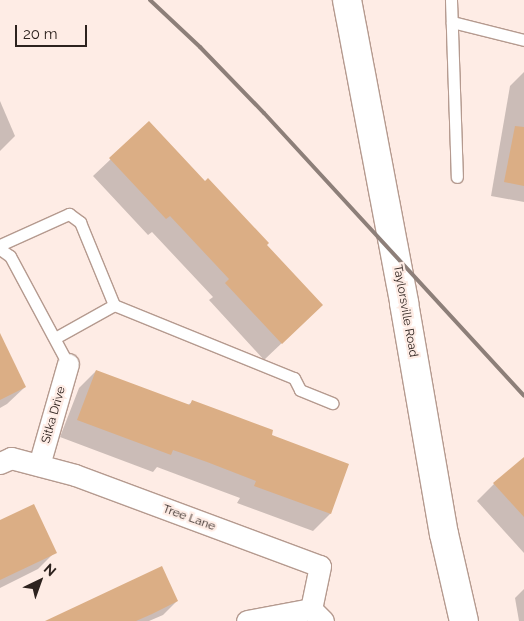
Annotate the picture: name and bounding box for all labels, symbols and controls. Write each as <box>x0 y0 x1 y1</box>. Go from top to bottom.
scale bar <box>18 15 90 47</box>
text: 20 m <box>23 25 58 43</box>
street label: Taylorsville Road <box>390 264 420 358</box>
street label: Sitka Drive <box>39 385 69 445</box>
street label: Tree Lane <box>161 502 217 534</box>
north arrow <box>15 556 65 606</box>
text: N <box>41 560 59 579</box>

